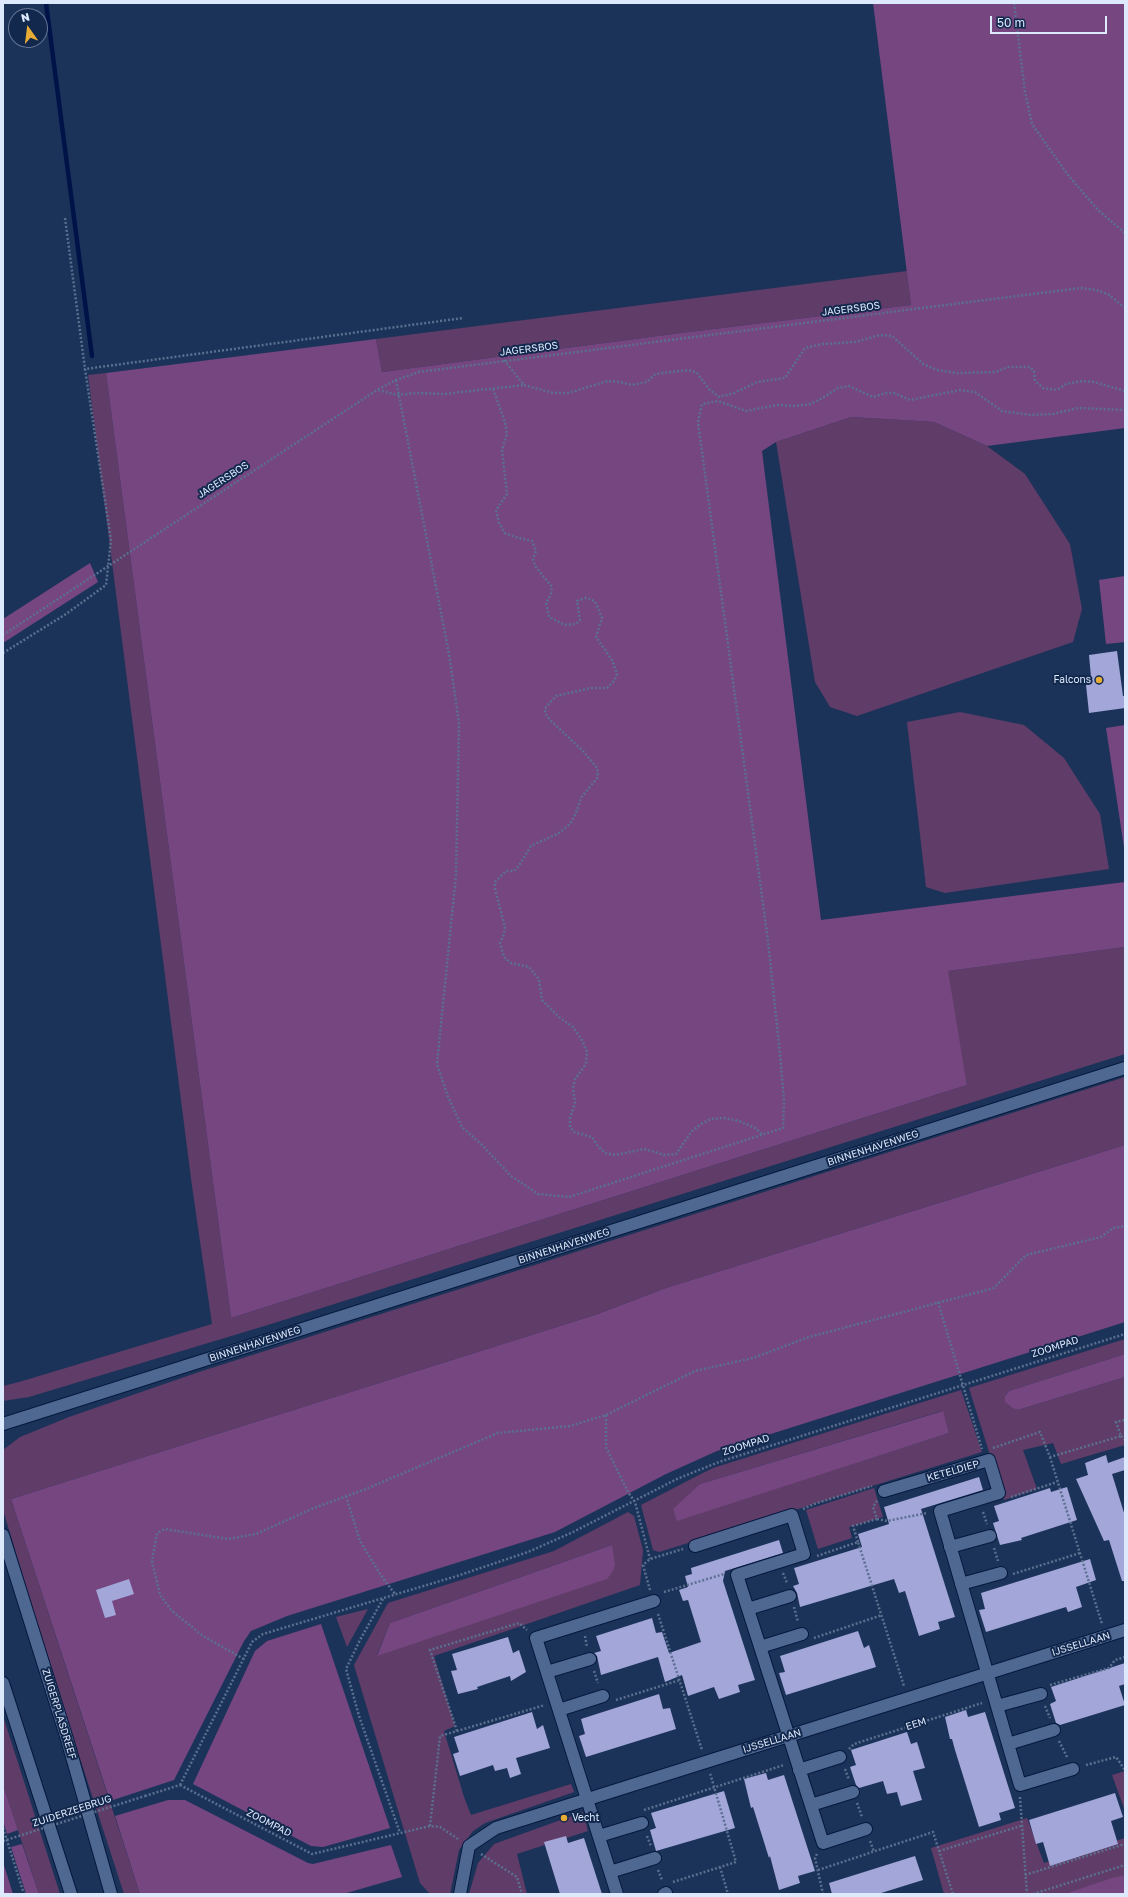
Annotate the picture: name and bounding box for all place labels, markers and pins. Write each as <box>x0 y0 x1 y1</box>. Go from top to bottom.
place label: Falcons <box>1054 674 1091 686</box>
marker: Falcons <box>1094 675 1104 685</box>
place label: Vecht <box>572 1812 599 1824</box>
marker: Vecht <box>559 1813 569 1823</box>

